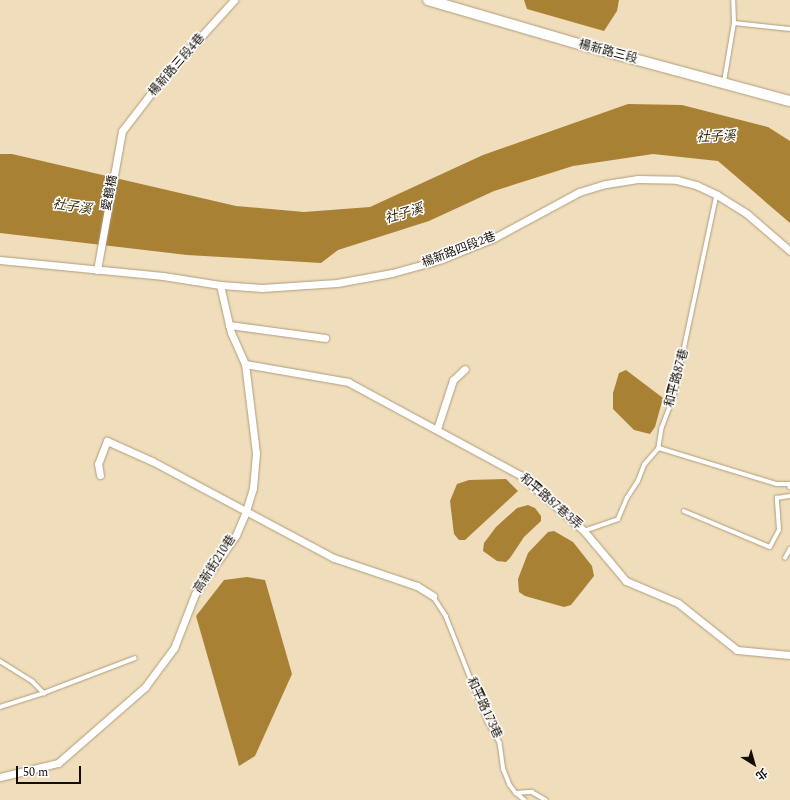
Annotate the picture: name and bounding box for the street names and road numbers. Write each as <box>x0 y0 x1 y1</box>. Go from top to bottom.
street label: 楊新路三段4巷 <box>146 31 208 99</box>
street label: 楊新路三段 <box>577 37 639 67</box>
street label: 愛鶴橋 <box>99 174 121 212</box>
street label: 楊新路四段2巷 <box>420 229 498 271</box>
street label: 和平路87巷 <box>662 347 692 409</box>
street label: 和平路87巷3弄 <box>517 471 585 533</box>
street label: 高新街210巷 <box>191 532 239 596</box>
street label: 和平路173巷 <box>464 675 504 741</box>

